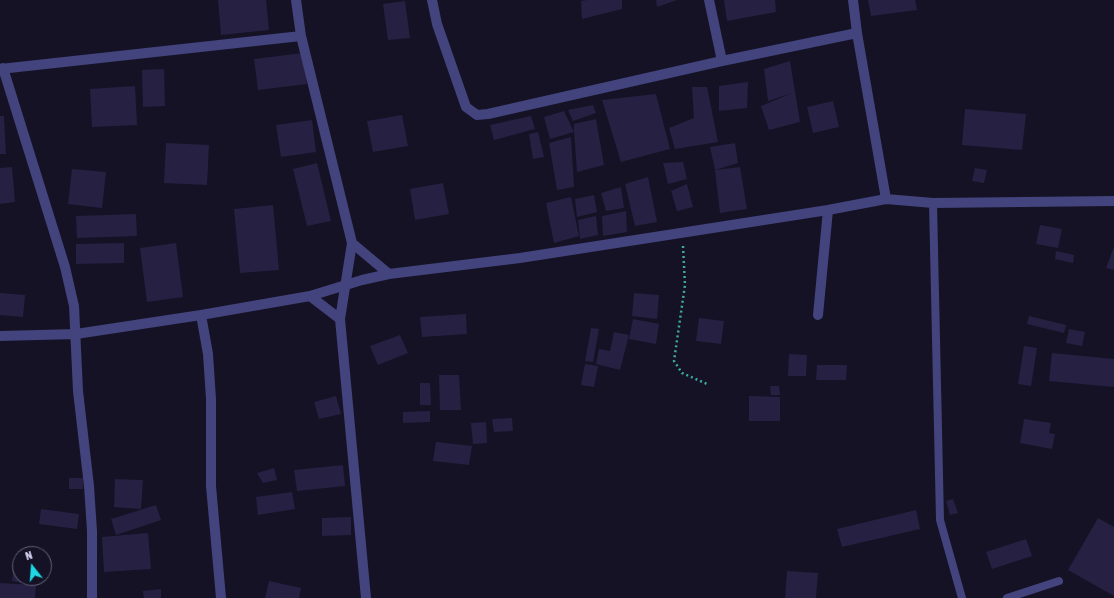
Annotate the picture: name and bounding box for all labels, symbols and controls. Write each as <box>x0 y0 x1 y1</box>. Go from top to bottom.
north arrow <box>12 546 52 586</box>
text: N <box>24 549 34 562</box>

